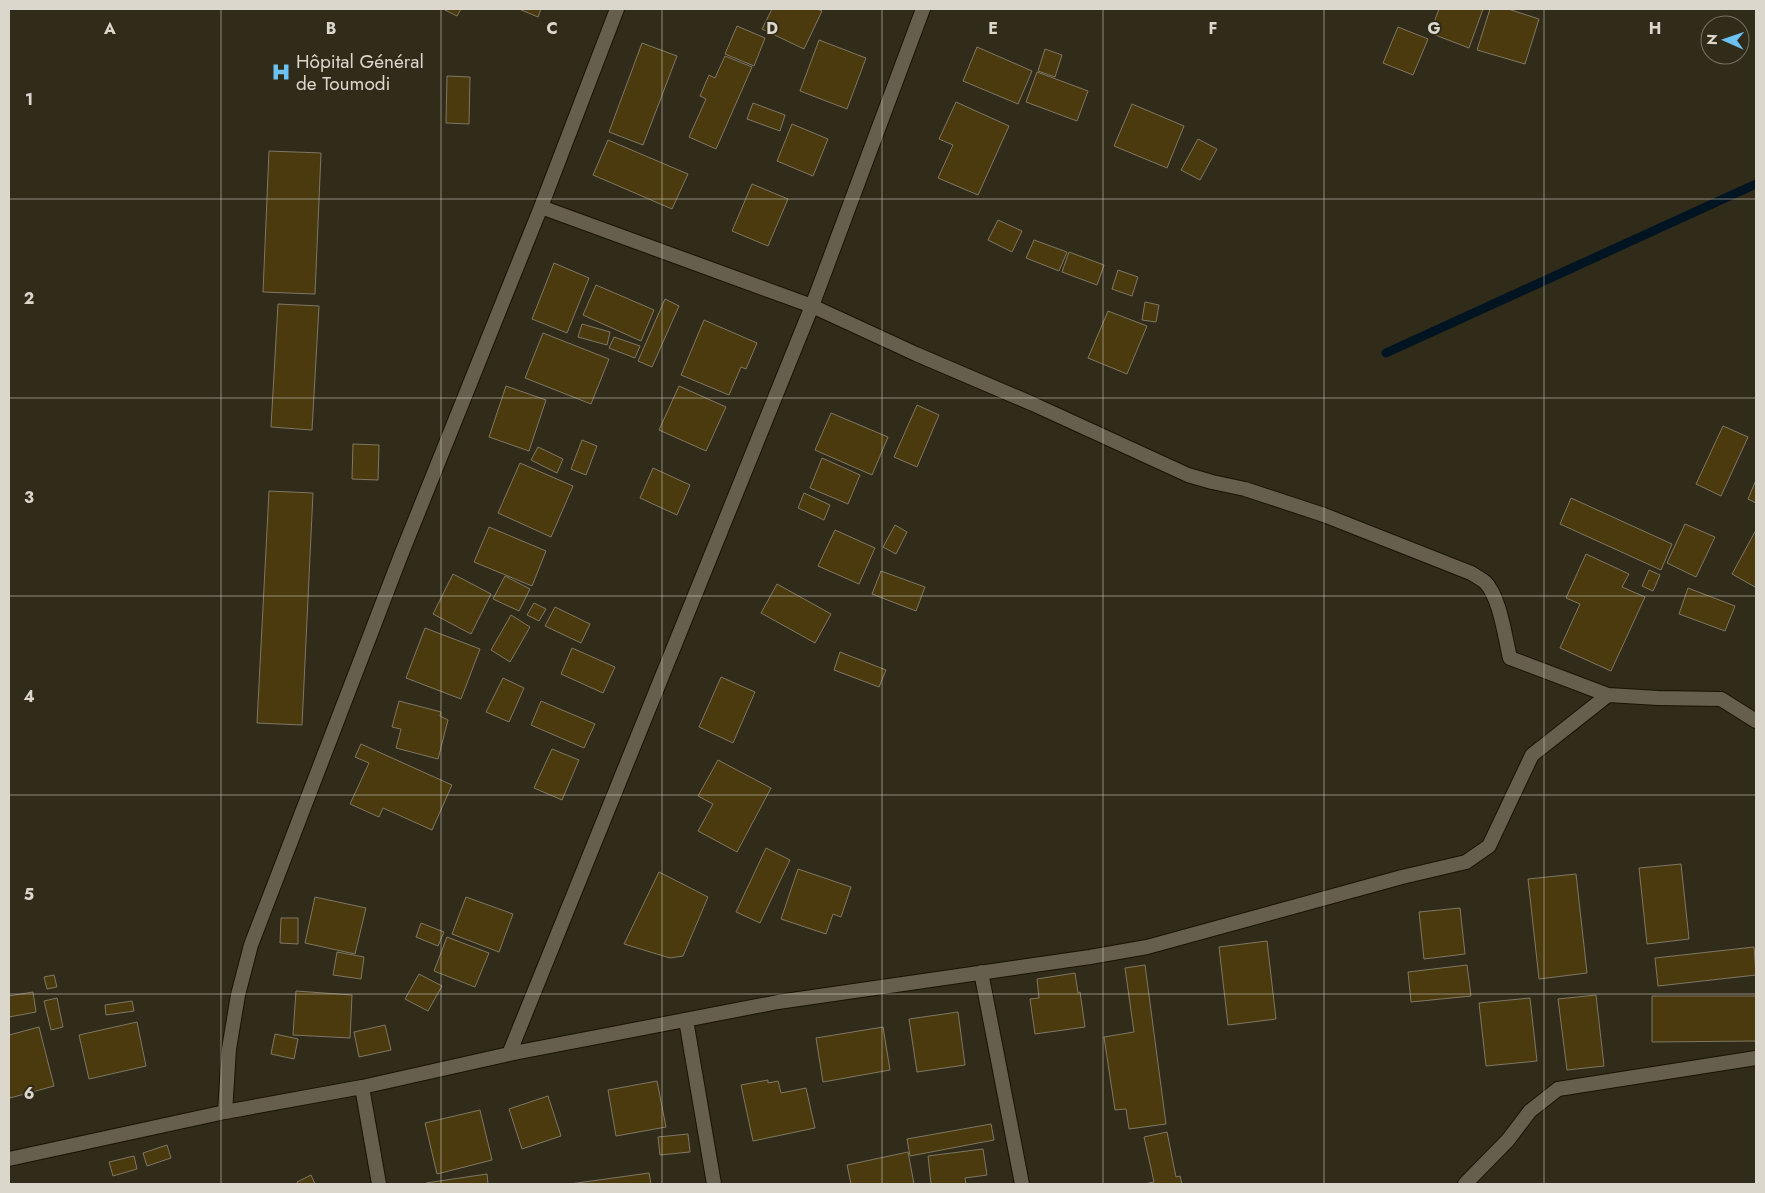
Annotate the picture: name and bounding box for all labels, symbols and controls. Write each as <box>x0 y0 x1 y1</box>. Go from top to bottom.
north arrow <box>1700 15 1750 65</box>
text: A <box>103 17 116 40</box>
text: B <box>326 17 336 40</box>
text: C <box>546 17 558 40</box>
text: D <box>766 17 778 40</box>
text: E <box>988 17 998 40</box>
text: F <box>1209 17 1217 40</box>
text: G <box>1427 17 1441 40</box>
text: H <box>1649 17 1661 40</box>
text: N <box>1702 34 1722 45</box>
place label: Hôpital Général de Toumodi <box>296 48 424 97</box>
hospital icon: Hôpital Général de Toumodi <box>270 61 292 83</box>
text: 1 <box>25 88 33 111</box>
text: 2 <box>24 287 34 310</box>
text: 3 <box>24 486 34 509</box>
text: 4 <box>23 685 35 708</box>
text: 5 <box>24 883 34 906</box>
text: 6 <box>24 1082 34 1105</box>

